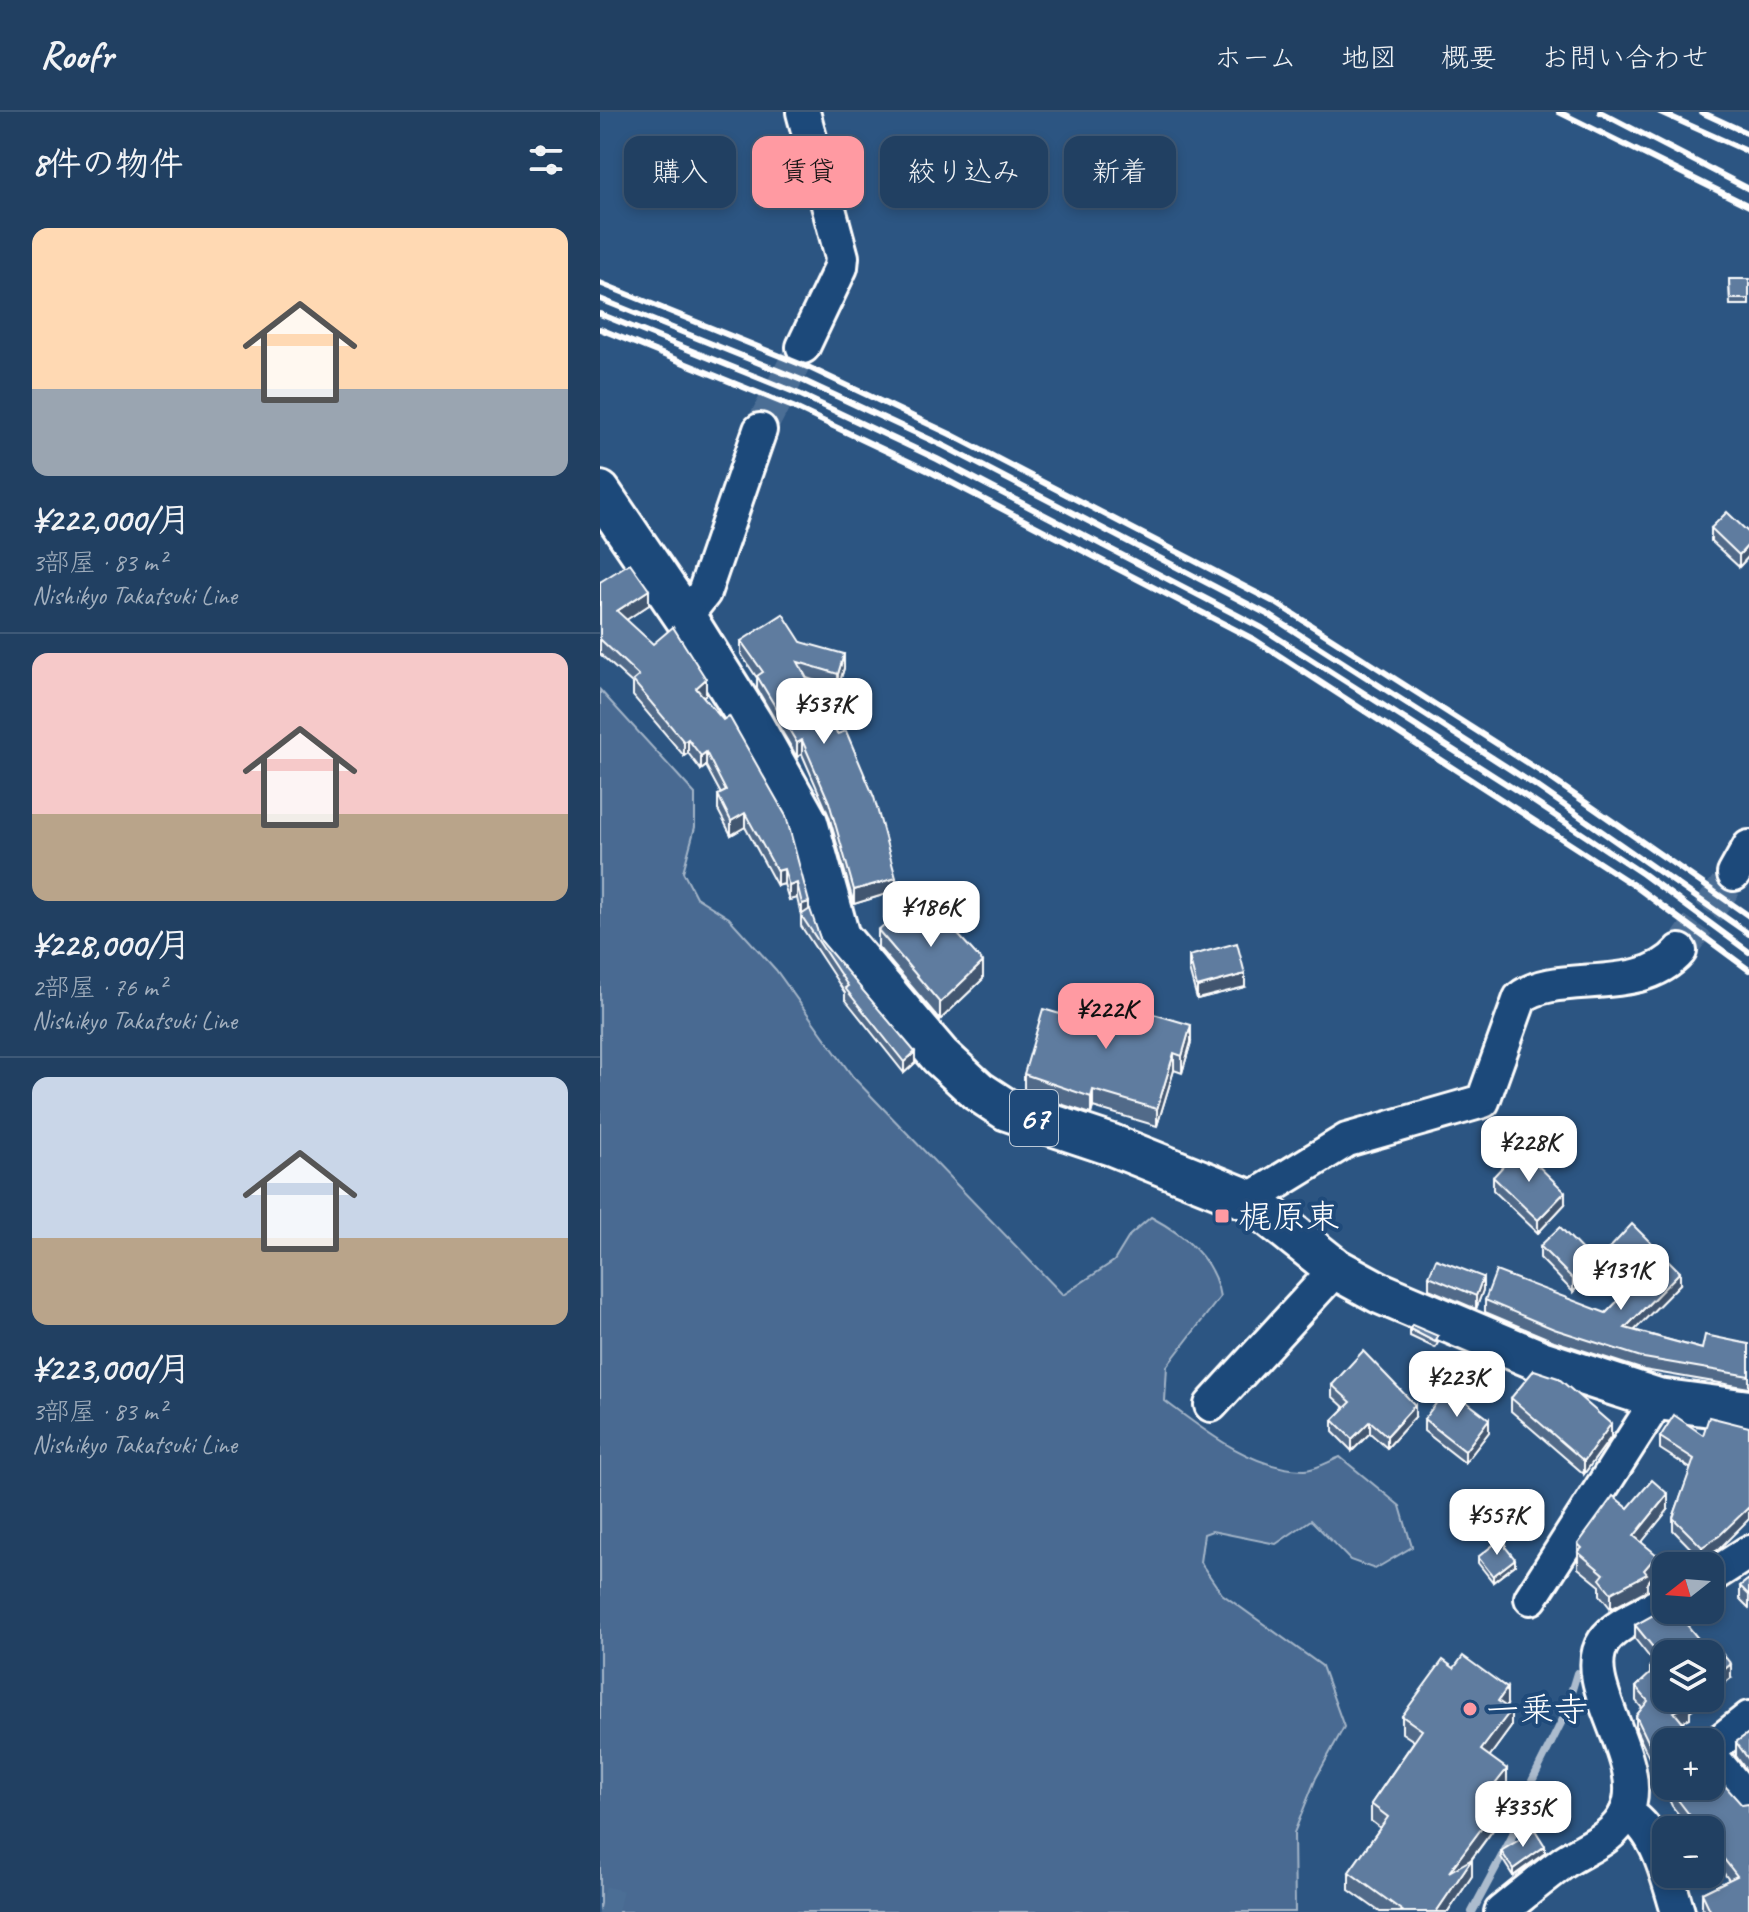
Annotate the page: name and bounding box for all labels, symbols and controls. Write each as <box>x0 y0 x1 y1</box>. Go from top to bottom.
text: Roofr <box>40 32 113 79</box>
text: ホーム <box>1214 40 1297 75</box>
text: 地図 <box>1341 40 1397 75</box>
text: 概要 <box>1441 40 1497 75</box>
text: お問い合わせ <box>1541 40 1709 75</box>
chip: 購入 <box>624 136 736 208</box>
chip: 賃貸 <box>752 136 864 208</box>
chip: 絞り込み <box>880 136 1048 208</box>
chip: 新着 <box>1064 136 1176 208</box>
icon: filters <box>524 138 568 182</box>
text: 8件の物件 <box>32 142 183 185</box>
icon: home <box>228 280 372 424</box>
text: ¥222,000/月 <box>32 498 191 541</box>
text: 3部屋 · 83 m² <box>32 546 166 579</box>
text: Nishikyo Takatsuki Line <box>32 579 237 612</box>
pin: ¥537K <box>768 678 880 746</box>
text: ¥537K <box>794 687 854 720</box>
icon: home <box>228 705 372 849</box>
pin: ¥186K <box>875 881 987 949</box>
text: ¥186K <box>901 890 961 923</box>
text: ¥228,000/月 <box>32 923 191 966</box>
text: 2部屋 · 76 m² <box>32 971 166 1004</box>
pin: ¥222K <box>1050 983 1162 1051</box>
text: ¥222K <box>1076 992 1136 1025</box>
text: Nishikyo Takatsuki Line <box>32 1004 237 1037</box>
road number: 67 <box>1010 1090 1058 1146</box>
pin: ¥228K <box>1473 1116 1585 1184</box>
text: ¥228K <box>1499 1125 1559 1158</box>
icon: home <box>228 1129 372 1273</box>
place label: 梶原東 <box>1238 1195 1340 1238</box>
marker: 梶原東 <box>1213 1207 1231 1225</box>
pin: ¥131K <box>1565 1244 1677 1312</box>
text: ¥131K <box>1591 1253 1651 1286</box>
text: ¥223,000/月 <box>32 1347 191 1390</box>
pin: ¥223K <box>1401 1351 1513 1419</box>
text: ¥223K <box>1427 1360 1487 1393</box>
text: 3部屋 · 83 m² <box>32 1395 166 1428</box>
text: Nishikyo Takatsuki Line <box>32 1428 237 1461</box>
pin: ¥557K <box>1441 1489 1553 1557</box>
text: ¥557K <box>1467 1498 1527 1531</box>
north arrow <box>1652 1552 1724 1624</box>
map controls <box>1652 1552 1724 1888</box>
button: layers <box>1652 1640 1724 1712</box>
place label: 一乗寺 <box>1486 1688 1588 1731</box>
marker: 一乗寺 <box>1461 1700 1479 1718</box>
button: + <box>1652 1728 1724 1800</box>
pin: ¥335K <box>1467 1781 1579 1849</box>
text: ¥335K <box>1493 1790 1553 1823</box>
button: − <box>1652 1816 1724 1888</box>

